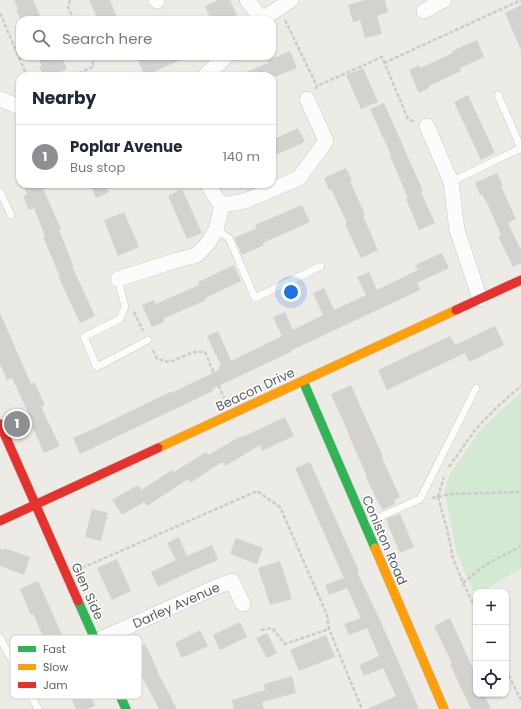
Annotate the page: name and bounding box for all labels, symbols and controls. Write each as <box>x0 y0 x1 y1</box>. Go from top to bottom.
search box <box>16 16 276 60</box>
icon: search <box>30 27 52 49</box>
text: Search here <box>62 28 152 49</box>
text: Nearby <box>32 86 96 110</box>
text: Poplar Avenue <box>70 136 182 157</box>
text: 1 <box>43 147 47 166</box>
text: 140 m <box>223 147 260 166</box>
text: Bus stop <box>70 158 125 177</box>
your location <box>281 282 301 302</box>
street label: Beacon Drive <box>212 363 298 416</box>
pin: 1 <box>4 409 30 439</box>
street label: Coniston Road <box>357 493 412 588</box>
street label: Glen Side <box>66 560 109 623</box>
street label: Darley Avenue <box>130 578 223 633</box>
map controls <box>473 589 509 697</box>
button: + <box>473 589 509 625</box>
button: − <box>473 625 509 661</box>
legend <box>10 635 142 699</box>
text: Fast <box>43 641 66 657</box>
text: Slow <box>43 659 68 675</box>
button: locate <box>473 661 509 697</box>
text: Jam <box>43 677 68 693</box>

